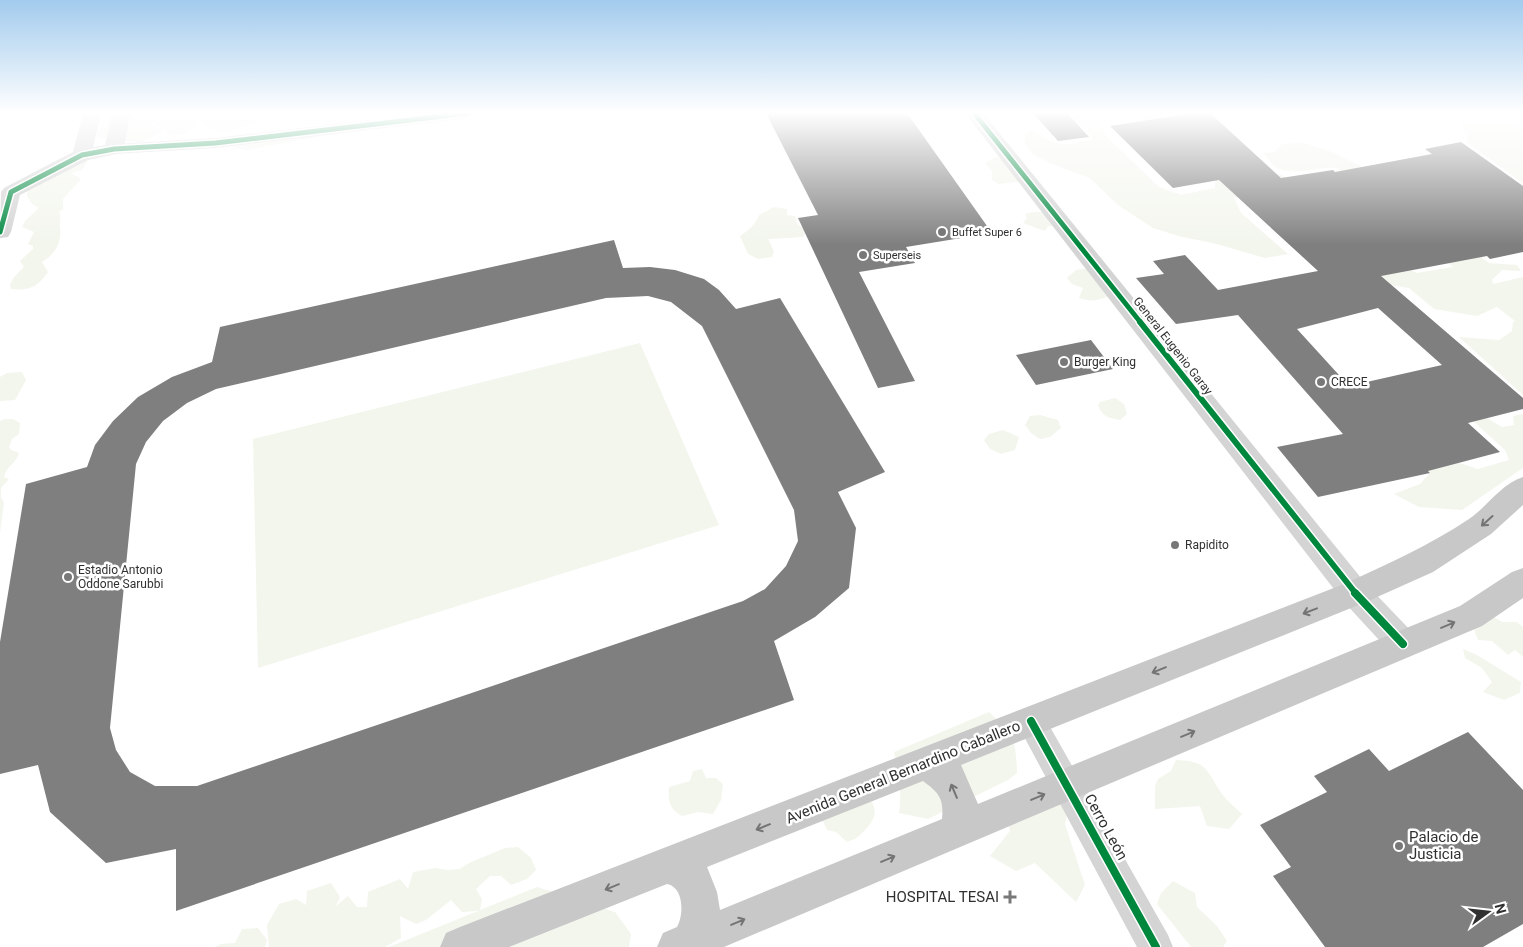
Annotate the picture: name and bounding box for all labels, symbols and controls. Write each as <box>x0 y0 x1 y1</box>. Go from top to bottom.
marker: Buffet Super 6 <box>936 226 948 238</box>
place label: Buffet Super 6 <box>952 226 1022 239</box>
marker: Superseis <box>857 249 869 261</box>
place label: Superseis <box>873 249 922 262</box>
street label: General Eugenio Garay <box>1130 294 1216 398</box>
place label: Burger King <box>1074 355 1136 369</box>
marker: Burger King <box>1058 356 1070 368</box>
place label: CRECE <box>1331 375 1368 389</box>
marker: CRECE <box>1315 376 1327 388</box>
one-way arrow <box>1480 515 1493 526</box>
place label: Rapidito <box>1185 538 1229 552</box>
marker: Rapidito <box>1169 539 1181 551</box>
place label: Estadio Antonio Oddone Sarubbi <box>78 563 163 591</box>
marker: Estadio Antonio Oddone Sarubbi <box>62 571 74 583</box>
one-way arrow <box>1303 607 1318 616</box>
one-way arrow <box>1440 620 1455 630</box>
one-way arrow <box>1152 666 1167 676</box>
street label: Avenida General Bernardino Caballero <box>783 717 1023 827</box>
one-way arrow <box>1180 729 1195 739</box>
one-way arrow <box>949 783 958 798</box>
one-way arrow <box>1030 791 1045 801</box>
street label: Cerro León <box>1080 791 1132 863</box>
one-way arrow <box>756 823 771 832</box>
place label: Palacio de Justicia <box>1409 828 1479 863</box>
marker: Palacio de Justicia <box>1393 840 1405 852</box>
one-way arrow <box>880 854 895 864</box>
one-way arrow <box>605 883 620 892</box>
north arrow <box>1463 887 1513 937</box>
place label: HOSPITAL TESAI <box>886 888 999 906</box>
marker: HOSPITAL TESAI <box>1003 890 1017 904</box>
text: N <box>1492 902 1510 915</box>
one-way arrow <box>730 916 745 926</box>

